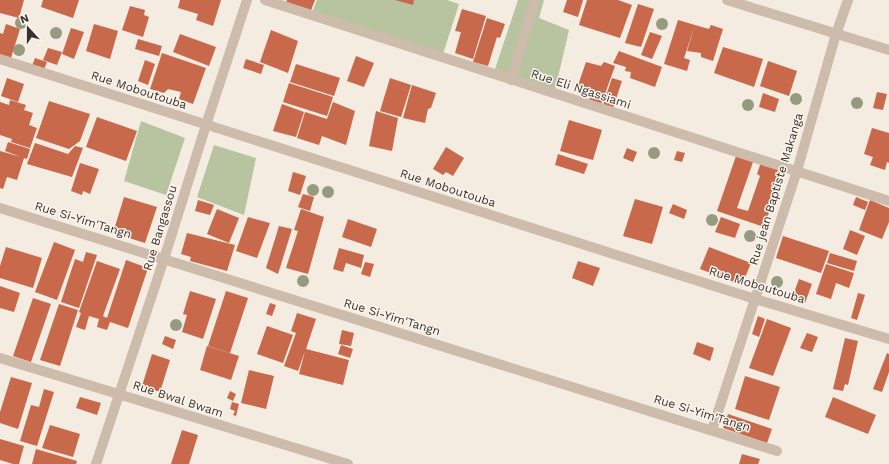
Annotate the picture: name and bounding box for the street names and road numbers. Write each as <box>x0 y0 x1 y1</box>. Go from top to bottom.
street label: Rue Eli Ngassiami <box>529 66 633 112</box>
street label: Rue Moboutouba <box>89 68 189 112</box>
street label: Rue jean Baptiste Makanga <box>746 111 806 267</box>
street label: Rue Moboutouba <box>398 166 498 210</box>
street label: Rue Bangassou <box>140 184 180 272</box>
street label: Rue Si-Yim'Tangn <box>33 199 133 241</box>
street label: Rue Moboutouba <box>707 264 807 306</box>
street label: Rue Si-Yim'Tangn <box>342 296 442 338</box>
street label: Rue Bwal Bwam <box>131 378 225 420</box>
street label: Rue Si-Yim'Tangn <box>652 392 752 434</box>

